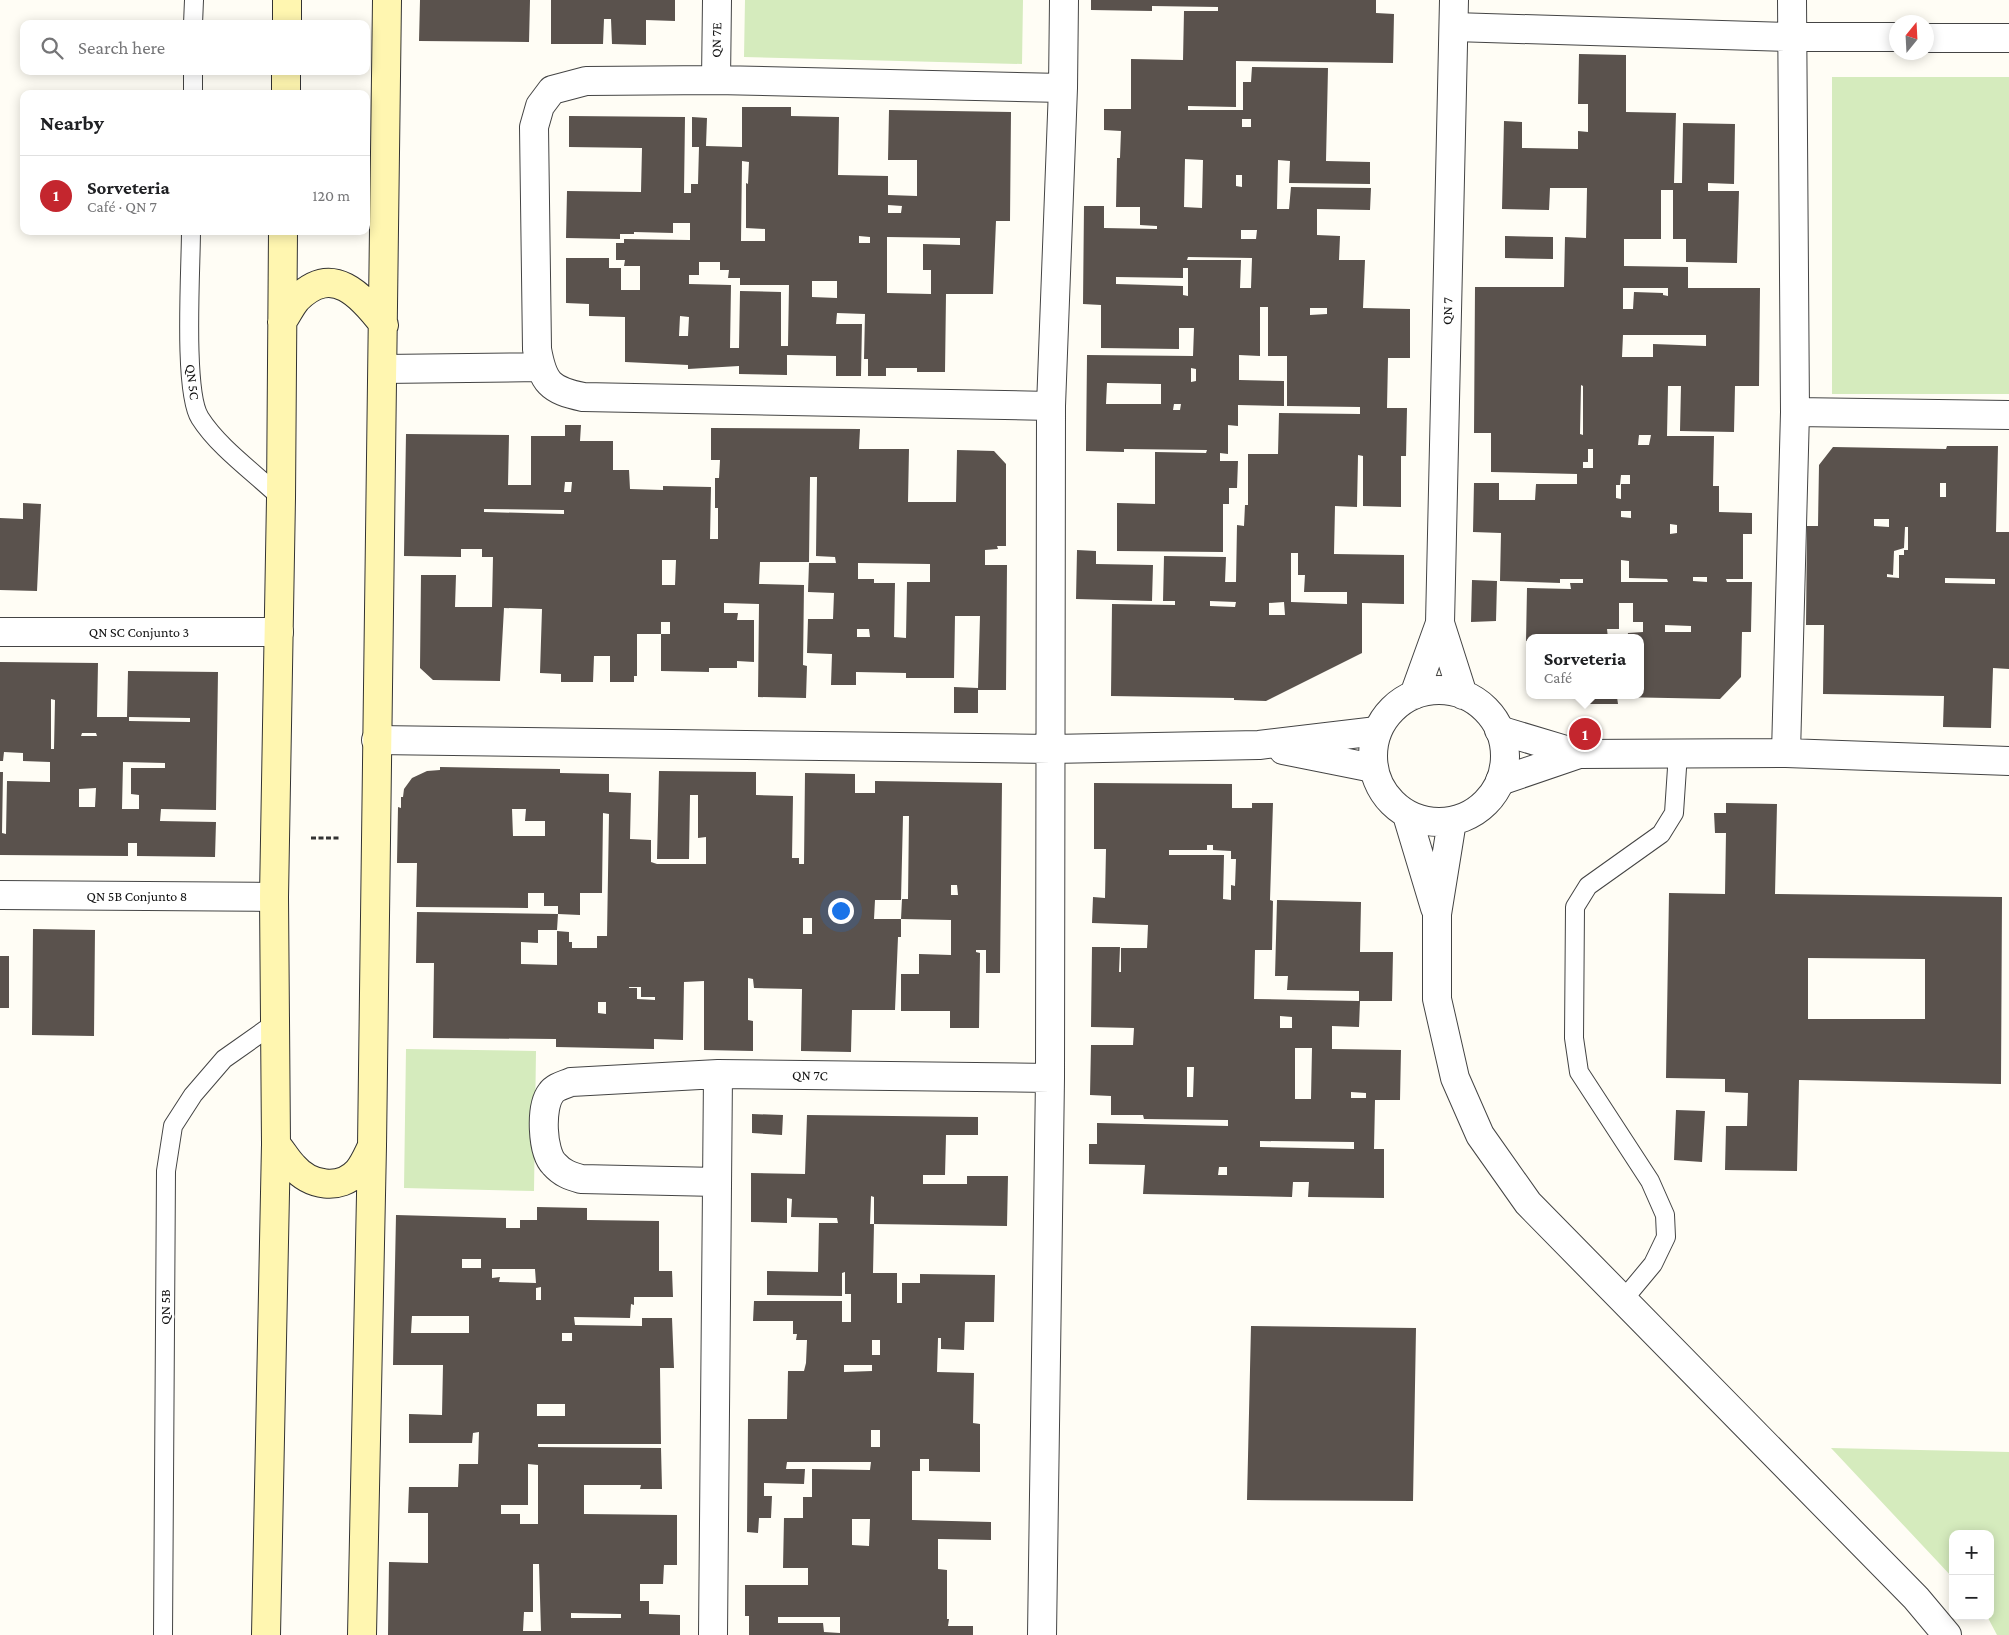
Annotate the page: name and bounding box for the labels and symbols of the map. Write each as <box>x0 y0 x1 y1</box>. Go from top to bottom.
north arrow <box>1889 15 1934 60</box>
street label: QN 7E <box>708 22 724 58</box>
street label: QN 7 <box>1439 296 1455 325</box>
street label: QN 5C <box>183 363 203 401</box>
street label: QN SC Conjunto 3 <box>89 624 189 641</box>
pin: 1 <box>1569 715 1601 753</box>
street label: QN 5B Conjunto 8 <box>87 888 187 905</box>
your location <box>828 898 854 924</box>
street label: QN 7C <box>792 1067 828 1083</box>
street label: QN 5B <box>157 1289 173 1325</box>

